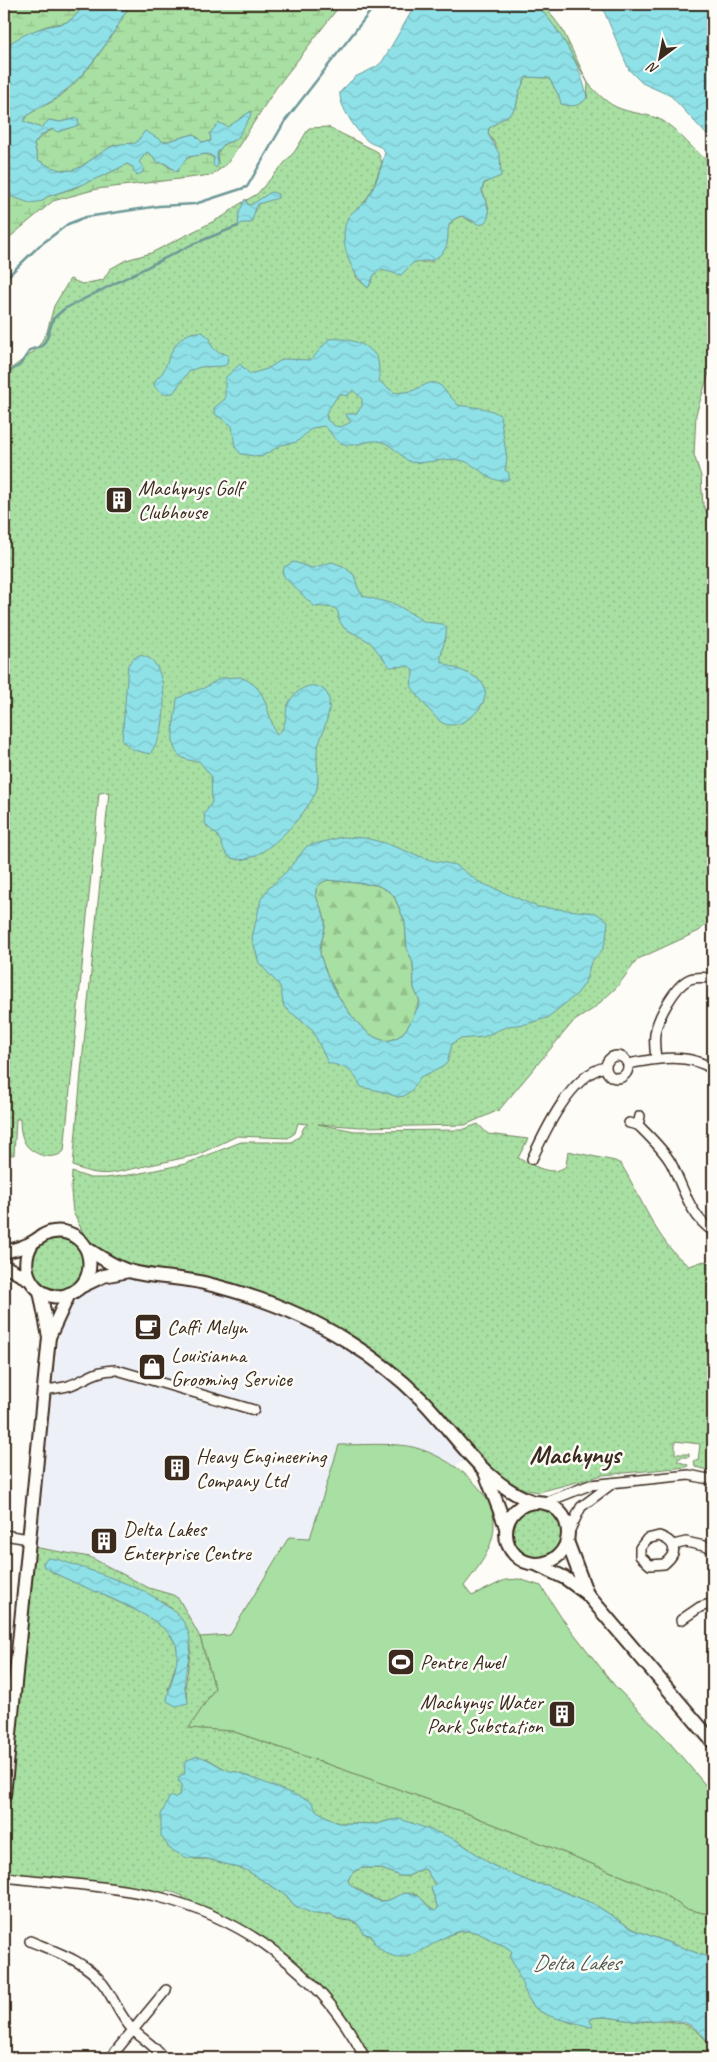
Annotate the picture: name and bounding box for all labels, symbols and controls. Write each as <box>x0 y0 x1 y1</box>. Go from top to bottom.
north arrow <box>634 32 684 82</box>
text: N <box>643 58 662 78</box>
place label: Machynys Golf Clubhouse <box>138 475 246 525</box>
building icon: Machynys Golf Clubhouse <box>104 485 134 515</box>
cafe icon: Caffi Melyn <box>133 1312 163 1342</box>
place label: Caffi Melyn <box>167 1314 249 1340</box>
place label: Louisianna Grooming Service <box>171 1342 293 1392</box>
shop icon: Louisianna Grooming Service <box>137 1352 167 1382</box>
district label: Machynys <box>530 1438 623 1471</box>
place label: Heavy Engineering Company Ltd <box>196 1443 327 1493</box>
building icon: Heavy Engineering Company Ltd <box>162 1453 192 1483</box>
place label: Delta Lakes Enterprise Centre <box>123 1516 252 1566</box>
building icon: Delta Lakes Enterprise Centre <box>89 1526 119 1556</box>
sports icon: Pentre Awel <box>386 1647 416 1677</box>
place label: Pentre Awel <box>420 1649 507 1675</box>
place label: Machynys Water Park Substation <box>420 1689 544 1739</box>
building icon: Machynys Water Park Substation <box>547 1699 577 1729</box>
water label: Delta Lakes <box>533 1949 624 1977</box>

